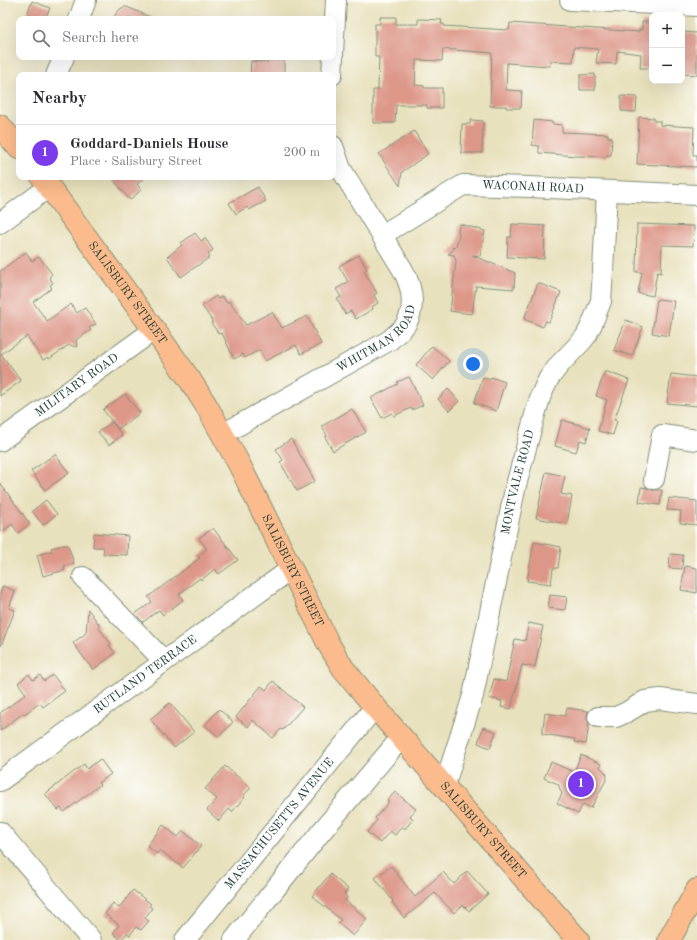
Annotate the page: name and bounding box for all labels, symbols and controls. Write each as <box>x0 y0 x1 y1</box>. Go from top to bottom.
map controls <box>649 12 685 84</box>
button: + <box>649 12 685 48</box>
search box <box>16 16 336 60</box>
icon: search <box>30 27 52 49</box>
text: Search here <box>62 31 139 46</box>
button: − <box>649 48 685 84</box>
text: Nearby <box>32 90 87 107</box>
text: Goddard-Daniels House <box>70 137 229 152</box>
text: 1 <box>41 146 49 159</box>
text: 200 m <box>283 146 320 159</box>
text: Place · Salisbury Street <box>70 155 202 168</box>
street label: WACONAH ROAD <box>482 180 584 196</box>
street label: SALISBURY STREET <box>86 240 169 347</box>
street label: WHITMAN ROAD <box>335 304 418 375</box>
street label: MILITARY ROAD <box>33 352 121 419</box>
your location <box>463 354 483 374</box>
street label: MONTVALE ROAD <box>500 428 537 536</box>
street label: SALISBURY STREET <box>259 513 325 629</box>
street label: RUTLAND TERRACE <box>92 634 199 716</box>
street label: MASSACHUSETTS AVENUE <box>223 756 336 891</box>
pin: 1 <box>568 769 594 799</box>
street label: SALISBURY STREET <box>437 780 528 881</box>

